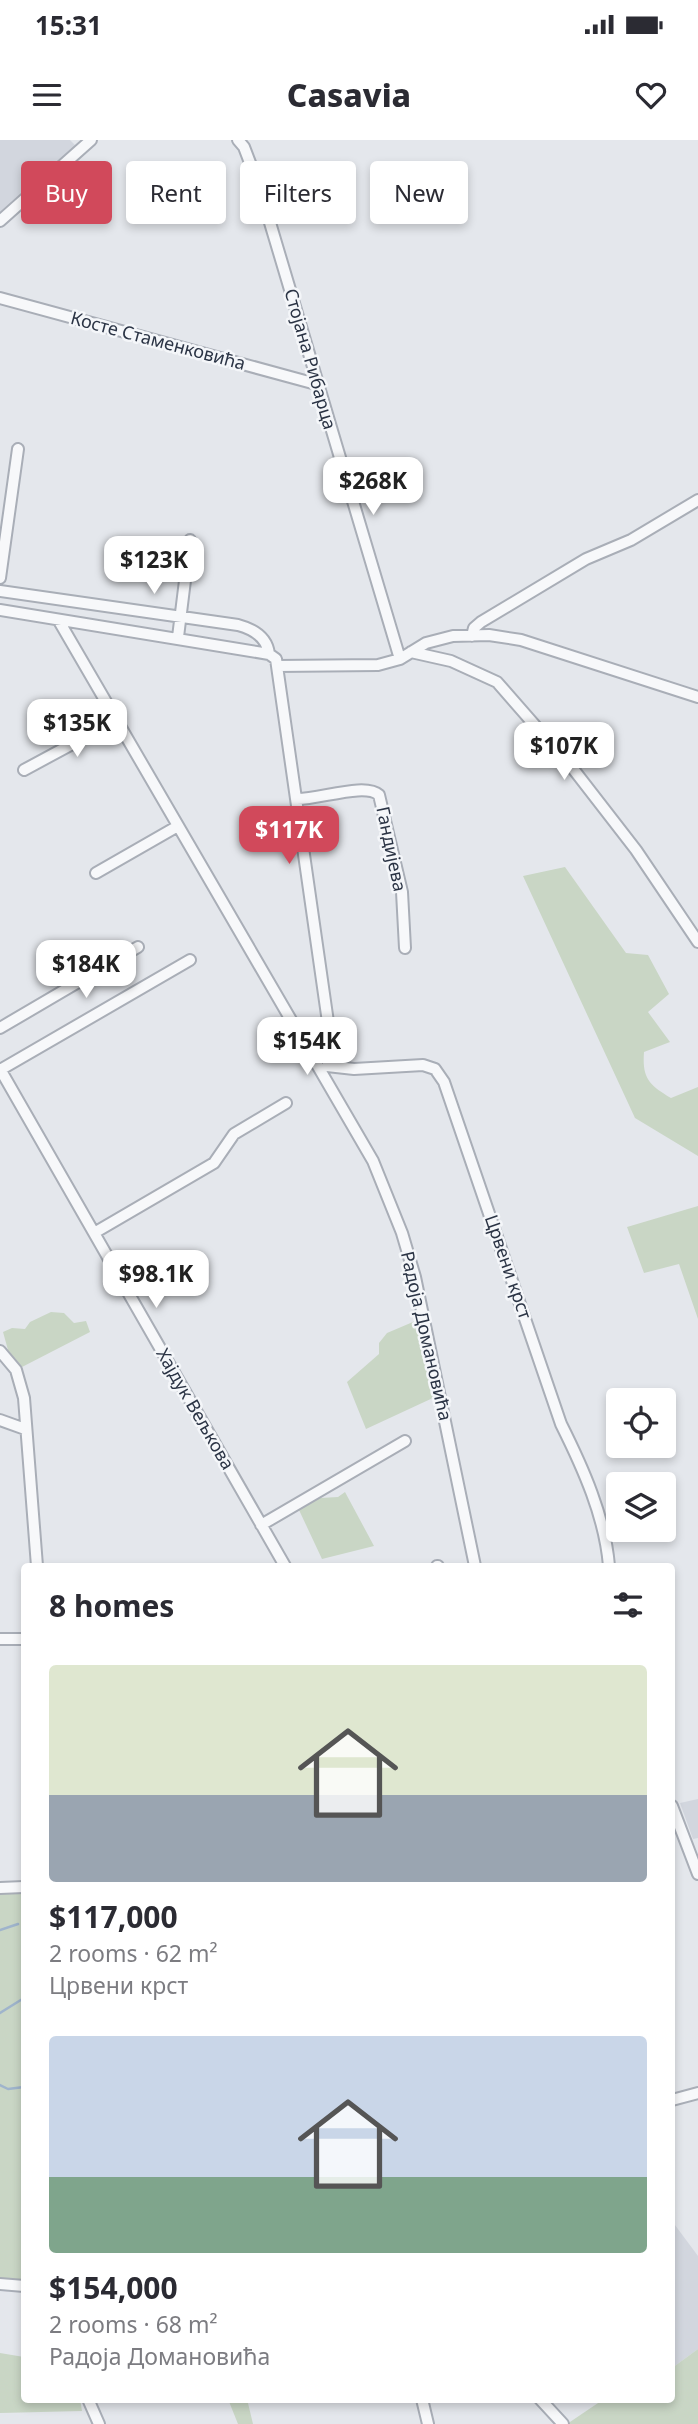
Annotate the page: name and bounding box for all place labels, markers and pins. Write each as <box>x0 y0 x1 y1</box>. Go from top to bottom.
pin: $268K <box>324 458 422 517</box>
pin: $123K <box>105 536 203 596</box>
pin: $135K <box>28 700 126 759</box>
pin: $107K <box>515 722 613 782</box>
pin: $117K <box>240 806 338 866</box>
pin: $184K <box>37 940 135 1000</box>
pin: $154K <box>258 1018 356 1077</box>
pin: $98.1K <box>99 1250 213 1310</box>

